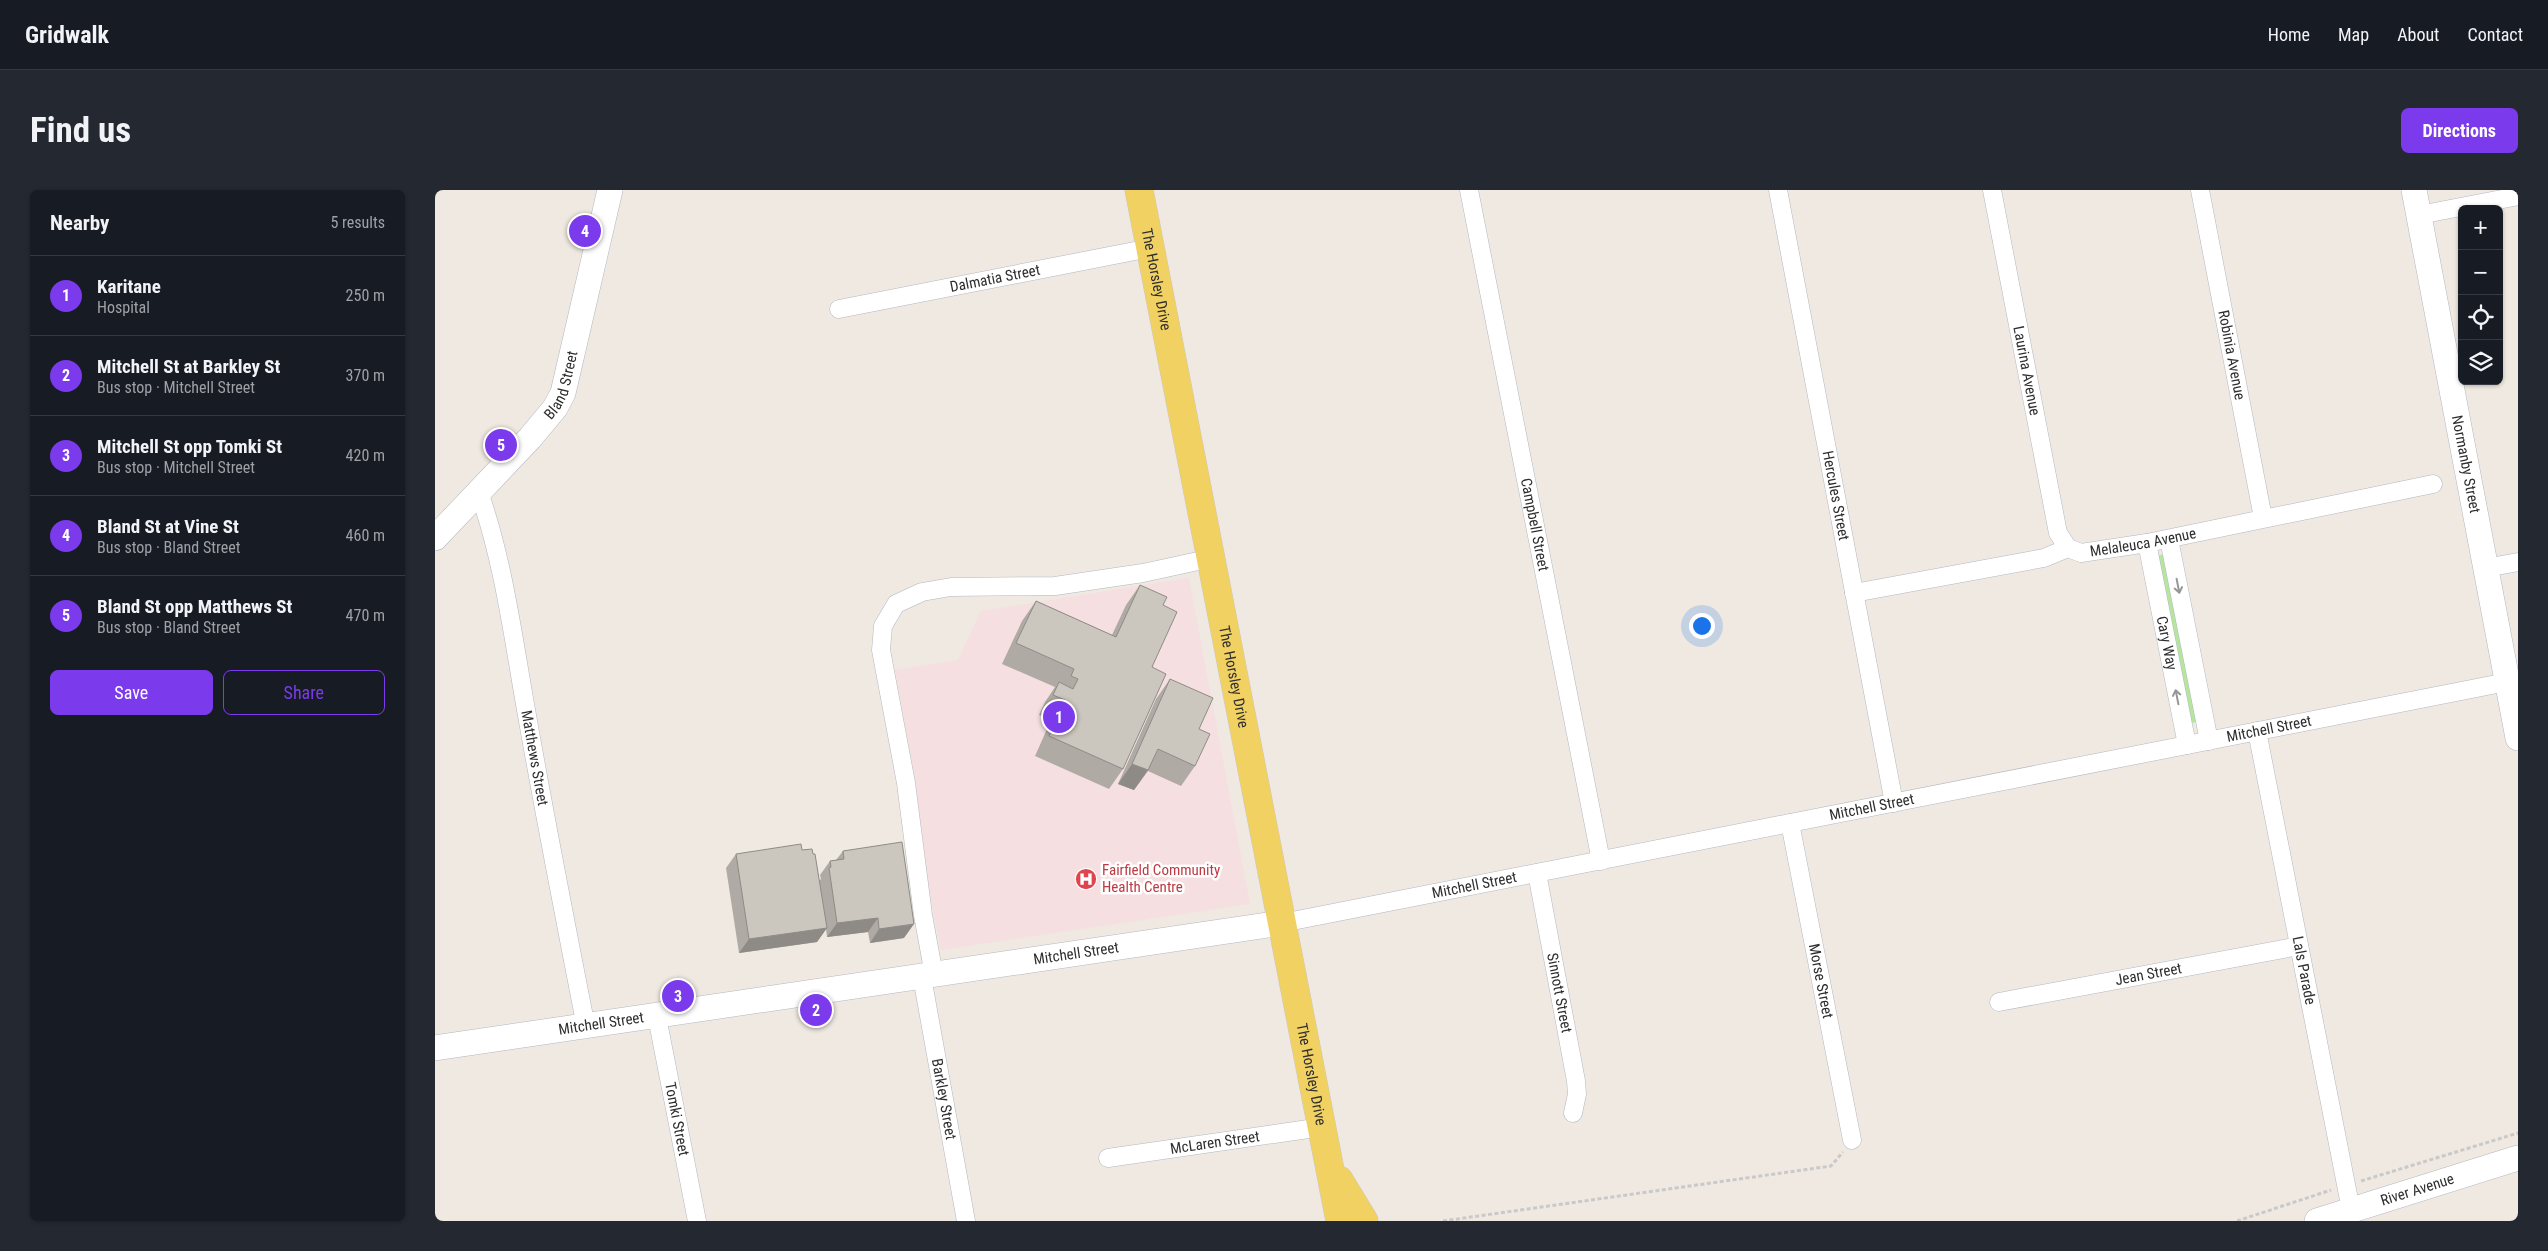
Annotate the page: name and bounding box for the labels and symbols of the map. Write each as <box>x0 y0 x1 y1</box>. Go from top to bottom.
pin: 4 <box>569 212 601 250</box>
street label: The Horsley Drive <box>1138 227 1175 332</box>
street label: Dalmatia Street <box>948 261 1042 296</box>
street label: Robinia Avenue <box>2214 309 2249 401</box>
street label: Laurina Avenue <box>2009 324 2044 417</box>
street label: Bland Street <box>540 349 581 423</box>
street label: Normanby Street <box>2448 414 2484 515</box>
pin: 5 <box>485 426 517 464</box>
street label: Hercules Street <box>1819 449 1853 542</box>
street label: Campbell Street <box>1517 477 1553 573</box>
street label: Melaleuca Avenue <box>2089 524 2198 561</box>
one-way arrow <box>2174 578 2184 594</box>
your location <box>1689 613 1715 639</box>
street label: Cary Way <box>2153 615 2181 672</box>
street label: The Horsley Drive <box>1215 624 1253 730</box>
one-way arrow <box>2172 689 2182 705</box>
pin: 1 <box>1043 698 1075 736</box>
street label: Matthews Street <box>517 709 552 807</box>
street label: Mitchell Street <box>2225 712 2313 746</box>
street label: Mitchell Street <box>1828 790 1916 824</box>
place label: Fairfield Community Health Centre <box>1102 861 1220 896</box>
hospital icon: Fairfield Community Health Centre <box>1074 867 1098 891</box>
street label: Mitchell Street <box>1430 868 1518 902</box>
street label: Lals Parade <box>2288 935 2320 1006</box>
street label: Mitchell Street <box>1032 938 1120 969</box>
street label: Morse Street <box>1805 942 1837 1020</box>
street label: Sinnott Street <box>1543 952 1576 1034</box>
street label: Jean Street <box>2114 959 2183 989</box>
pin: 3 <box>662 977 694 1015</box>
pin: 2 <box>800 991 832 1029</box>
street label: Mitchell Street <box>557 1008 645 1039</box>
street label: The Horsley Drive <box>1293 1022 1330 1127</box>
street label: Barkley Street <box>928 1057 960 1141</box>
street label: Tomki Street <box>661 1081 693 1157</box>
street label: McLaren Street <box>1169 1127 1261 1158</box>
street label: River Avenue <box>2378 1170 2456 1210</box>

